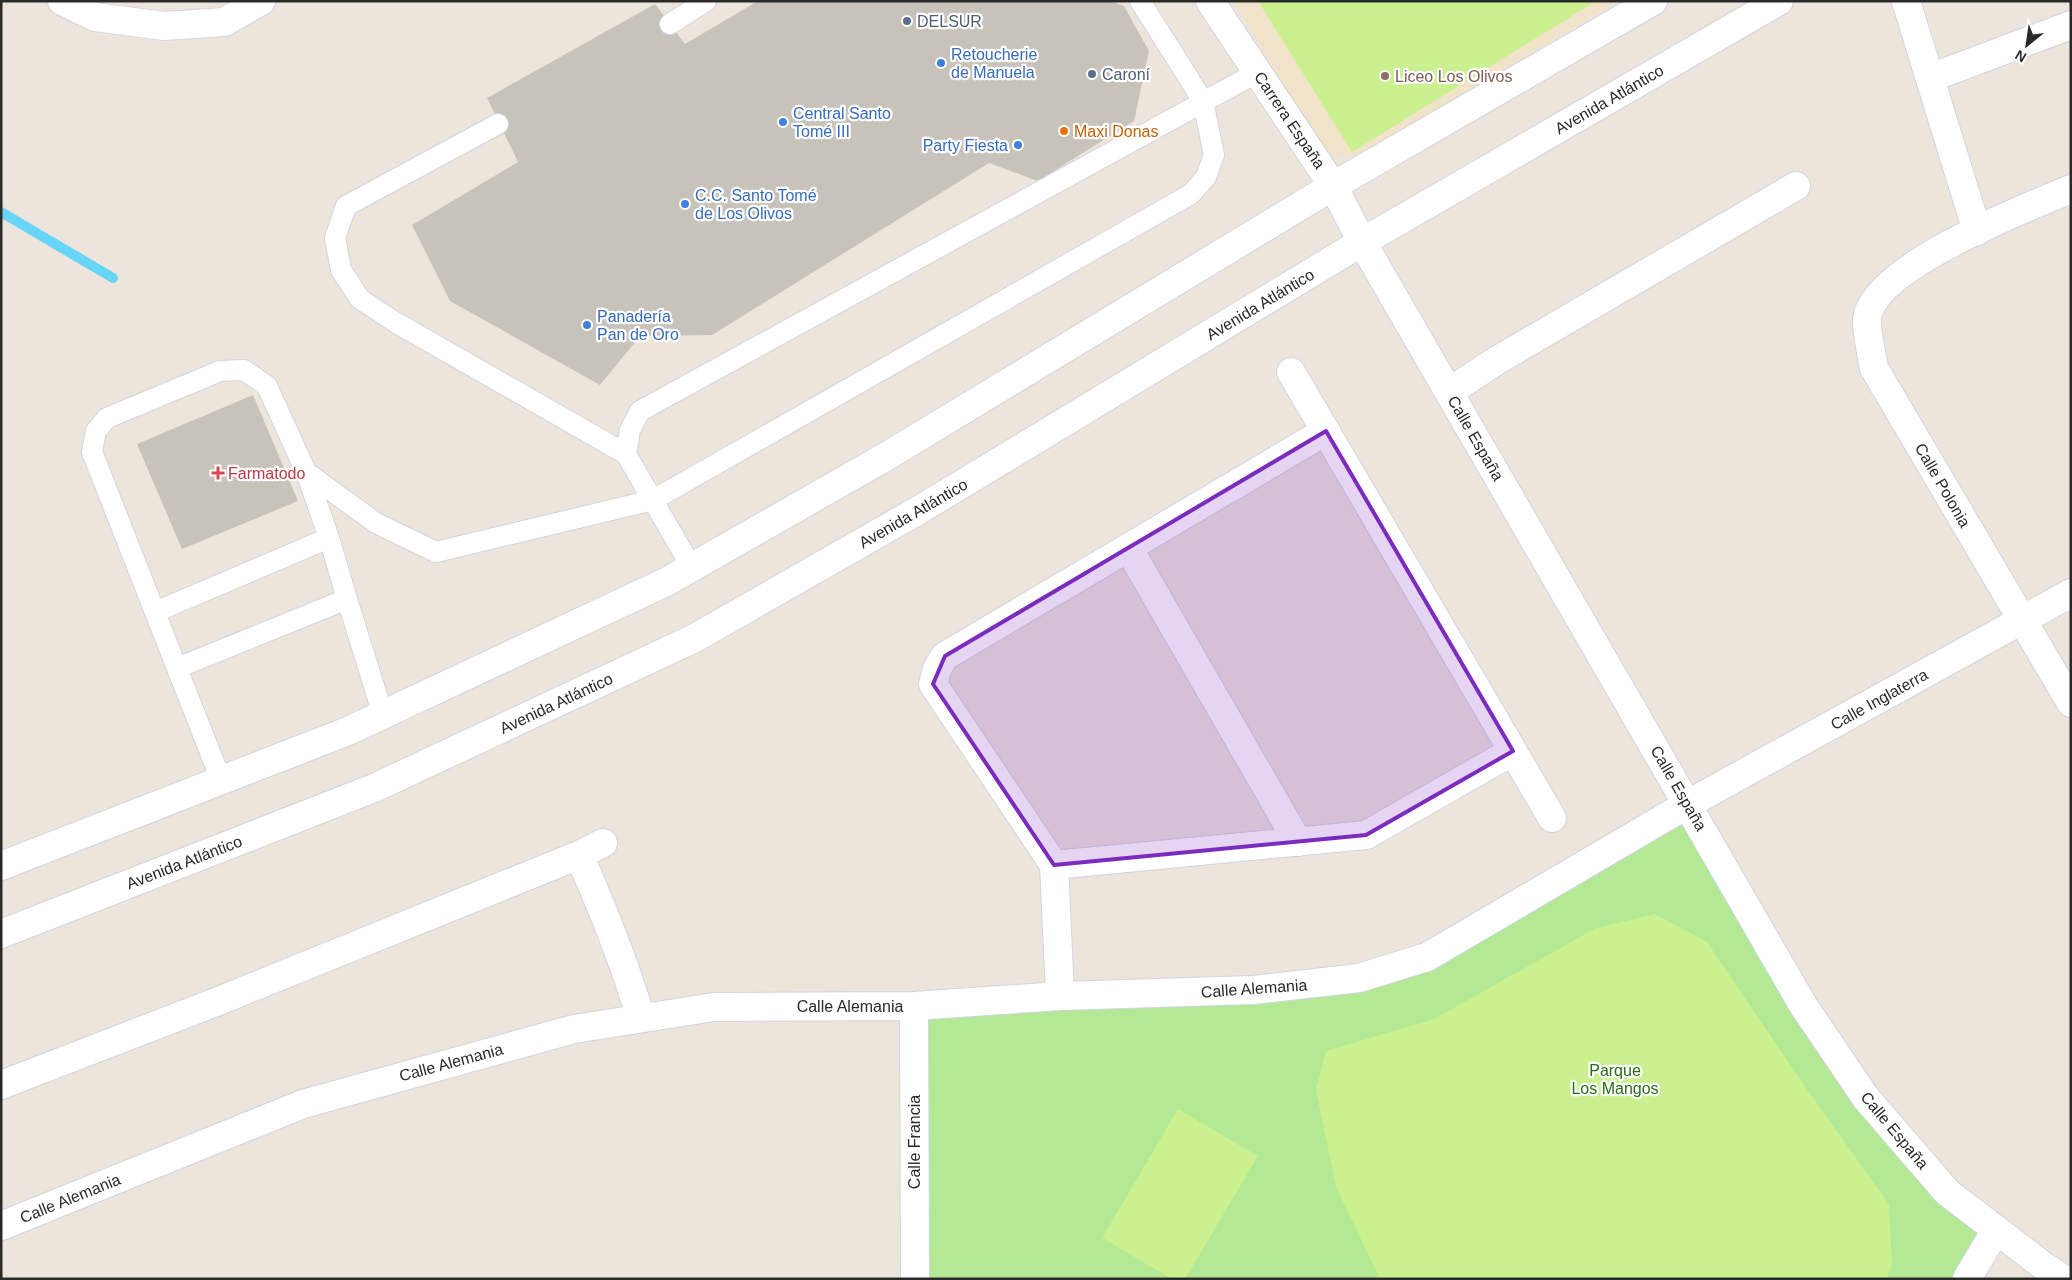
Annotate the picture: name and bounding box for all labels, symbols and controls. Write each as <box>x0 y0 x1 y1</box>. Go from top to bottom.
place label: DELSUR <box>917 13 982 30</box>
marker: DELSUR <box>901 15 913 27</box>
north arrow <box>2002 20 2052 70</box>
place label: Retoucherie de Manuela <box>951 46 1037 81</box>
text: N <box>2012 47 2029 66</box>
marker: Retoucherie de Manuela <box>935 57 947 69</box>
street label: Avenida Atlántico <box>1552 61 1667 137</box>
place label: Caroní <box>1102 66 1151 83</box>
marker: Caroní <box>1086 68 1098 80</box>
place label: Liceo Los Olivos <box>1395 68 1512 85</box>
street label: Carrera España <box>1251 69 1328 172</box>
marker: Liceo Los Olivos <box>1379 70 1391 82</box>
place label: Central Santo Tomé III <box>793 105 891 140</box>
marker: Central Santo Tomé III <box>777 116 789 128</box>
place label: Maxi Donas <box>1074 123 1158 140</box>
marker: Maxi Donas <box>1058 125 1070 137</box>
place label: Party Fiesta <box>923 137 1008 154</box>
marker: Party Fiesta <box>1012 139 1024 151</box>
place label: C.C. Santo Tomé de Los Olivos <box>695 187 817 222</box>
marker: C.C. Santo Tomé de Los Olivos <box>679 198 691 210</box>
street label: Avenida Atlántico <box>1203 266 1317 343</box>
place label: Panadería Pan de Oro <box>597 308 679 343</box>
marker: Panadería Pan de Oro <box>581 319 593 331</box>
street label: Calle España <box>1444 393 1507 484</box>
street label: Calle Polonia <box>1912 440 1974 530</box>
place label: Farmatodo <box>228 465 305 482</box>
marker: Farmatodo <box>212 467 224 479</box>
street label: Avenida Atlántico <box>856 475 971 551</box>
street label: Calle Inglaterra <box>1828 666 1931 733</box>
street label: Avenida Atlántico <box>497 670 615 737</box>
street label: Calle España <box>1647 743 1710 834</box>
street label: Avenida Atlántico <box>124 833 244 892</box>
street label: Calle Alemania <box>1200 976 1308 1001</box>
street label: Calle Alemania <box>797 998 903 1015</box>
street label: Calle Alemania <box>397 1040 505 1085</box>
park label: Parque Los Mangos <box>1571 1062 1659 1097</box>
street label: Calle España <box>1858 1088 1932 1172</box>
street label: Calle Francia <box>906 1095 923 1189</box>
street label: Calle Alemania <box>18 1171 123 1226</box>

